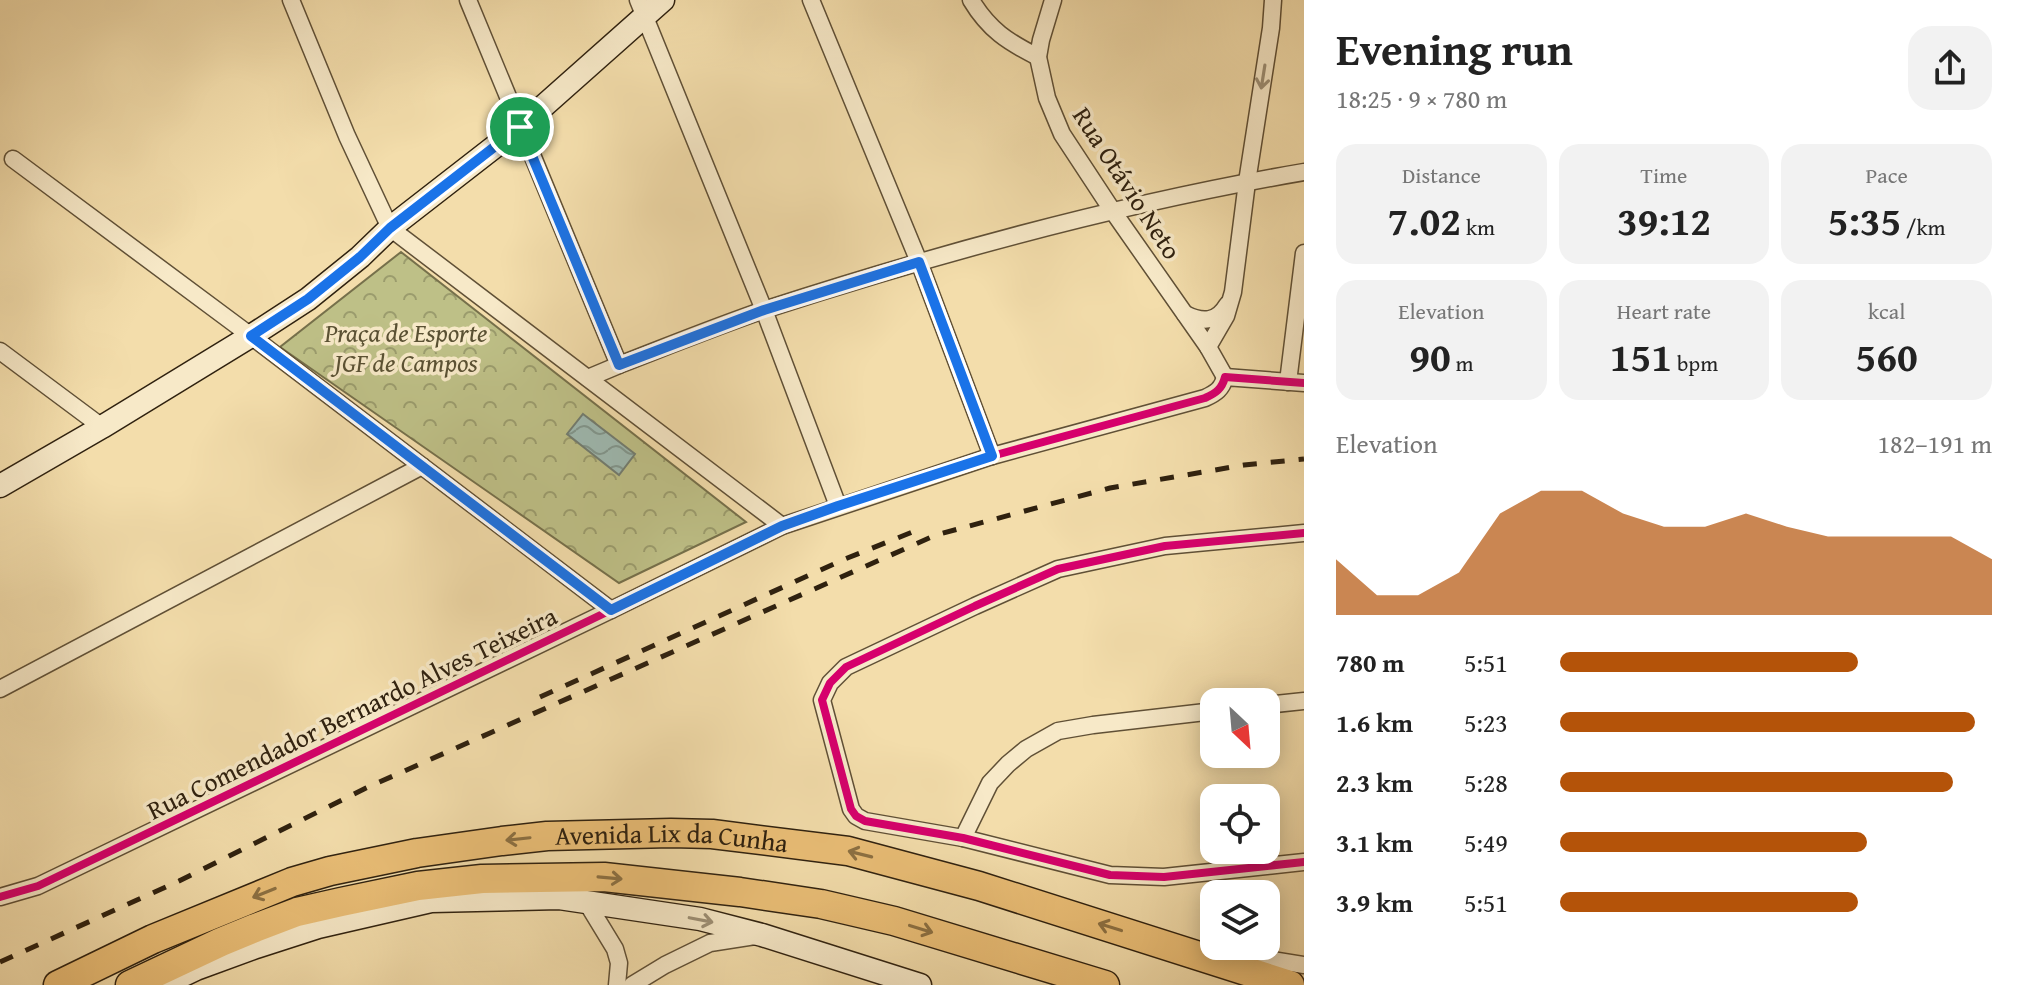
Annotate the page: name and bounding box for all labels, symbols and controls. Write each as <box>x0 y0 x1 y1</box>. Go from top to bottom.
text: Evening run <box>1336 17 1573 81</box>
button: share <box>1908 26 1992 110</box>
one-way arrow <box>1255 64 1270 90</box>
text: 18:25 · 9 × 780 m <box>1336 79 1507 118</box>
pin <box>486 93 554 161</box>
street label: Rua Otávio Neto <box>1063 99 1191 267</box>
icon: arrive <box>498 105 542 149</box>
text: Distance <box>1402 159 1481 191</box>
text: Time <box>1641 159 1687 191</box>
text: Pace <box>1866 159 1908 191</box>
text: 7.02 <box>1388 191 1461 250</box>
text: 39:12 <box>1617 191 1711 250</box>
text: 5:35 <box>1828 191 1901 250</box>
text: km <box>1461 211 1495 243</box>
text: /km <box>1901 211 1946 243</box>
text: Elevation <box>1398 295 1484 327</box>
text: Heart rate <box>1617 295 1711 327</box>
text: kcal <box>1868 295 1905 327</box>
park label: Praça de Esporte JGF de Campos <box>323 313 488 382</box>
text: 90 <box>1409 327 1451 386</box>
text: 151 <box>1610 327 1672 386</box>
text: 560 <box>1856 327 1918 386</box>
text: m <box>1451 347 1473 379</box>
text: bpm <box>1672 347 1718 379</box>
text: Elevation <box>1336 424 1438 463</box>
text: 182–191 m <box>1878 424 1992 463</box>
street label: Rua Comendador Bernardo Alves Teixeira <box>140 596 564 829</box>
text: 780 m <box>1336 643 1404 682</box>
text: 5:51 <box>1464 643 1508 682</box>
north arrow <box>1200 688 1280 768</box>
map controls <box>1200 688 1280 960</box>
text: 1.6 km <box>1336 703 1413 742</box>
text: 5:23 <box>1464 703 1508 742</box>
text: 2.3 km <box>1336 763 1413 802</box>
text: 5:28 <box>1464 763 1508 802</box>
button: locate <box>1200 784 1280 864</box>
street label: Avenida Lix da Cunha <box>554 813 791 862</box>
text: 3.1 km <box>1336 823 1413 862</box>
text: 5:49 <box>1464 823 1508 862</box>
one-way arrow <box>505 832 532 847</box>
one-way arrow <box>848 846 873 861</box>
one-way arrow <box>596 871 623 886</box>
button: layers <box>1200 880 1280 960</box>
text: 3.9 km <box>1336 883 1413 922</box>
text: 5:51 <box>1464 883 1508 922</box>
one-way arrow <box>252 887 277 902</box>
one-way arrow <box>688 914 713 929</box>
one-way arrow <box>1097 919 1123 934</box>
one-way arrow <box>908 922 934 937</box>

